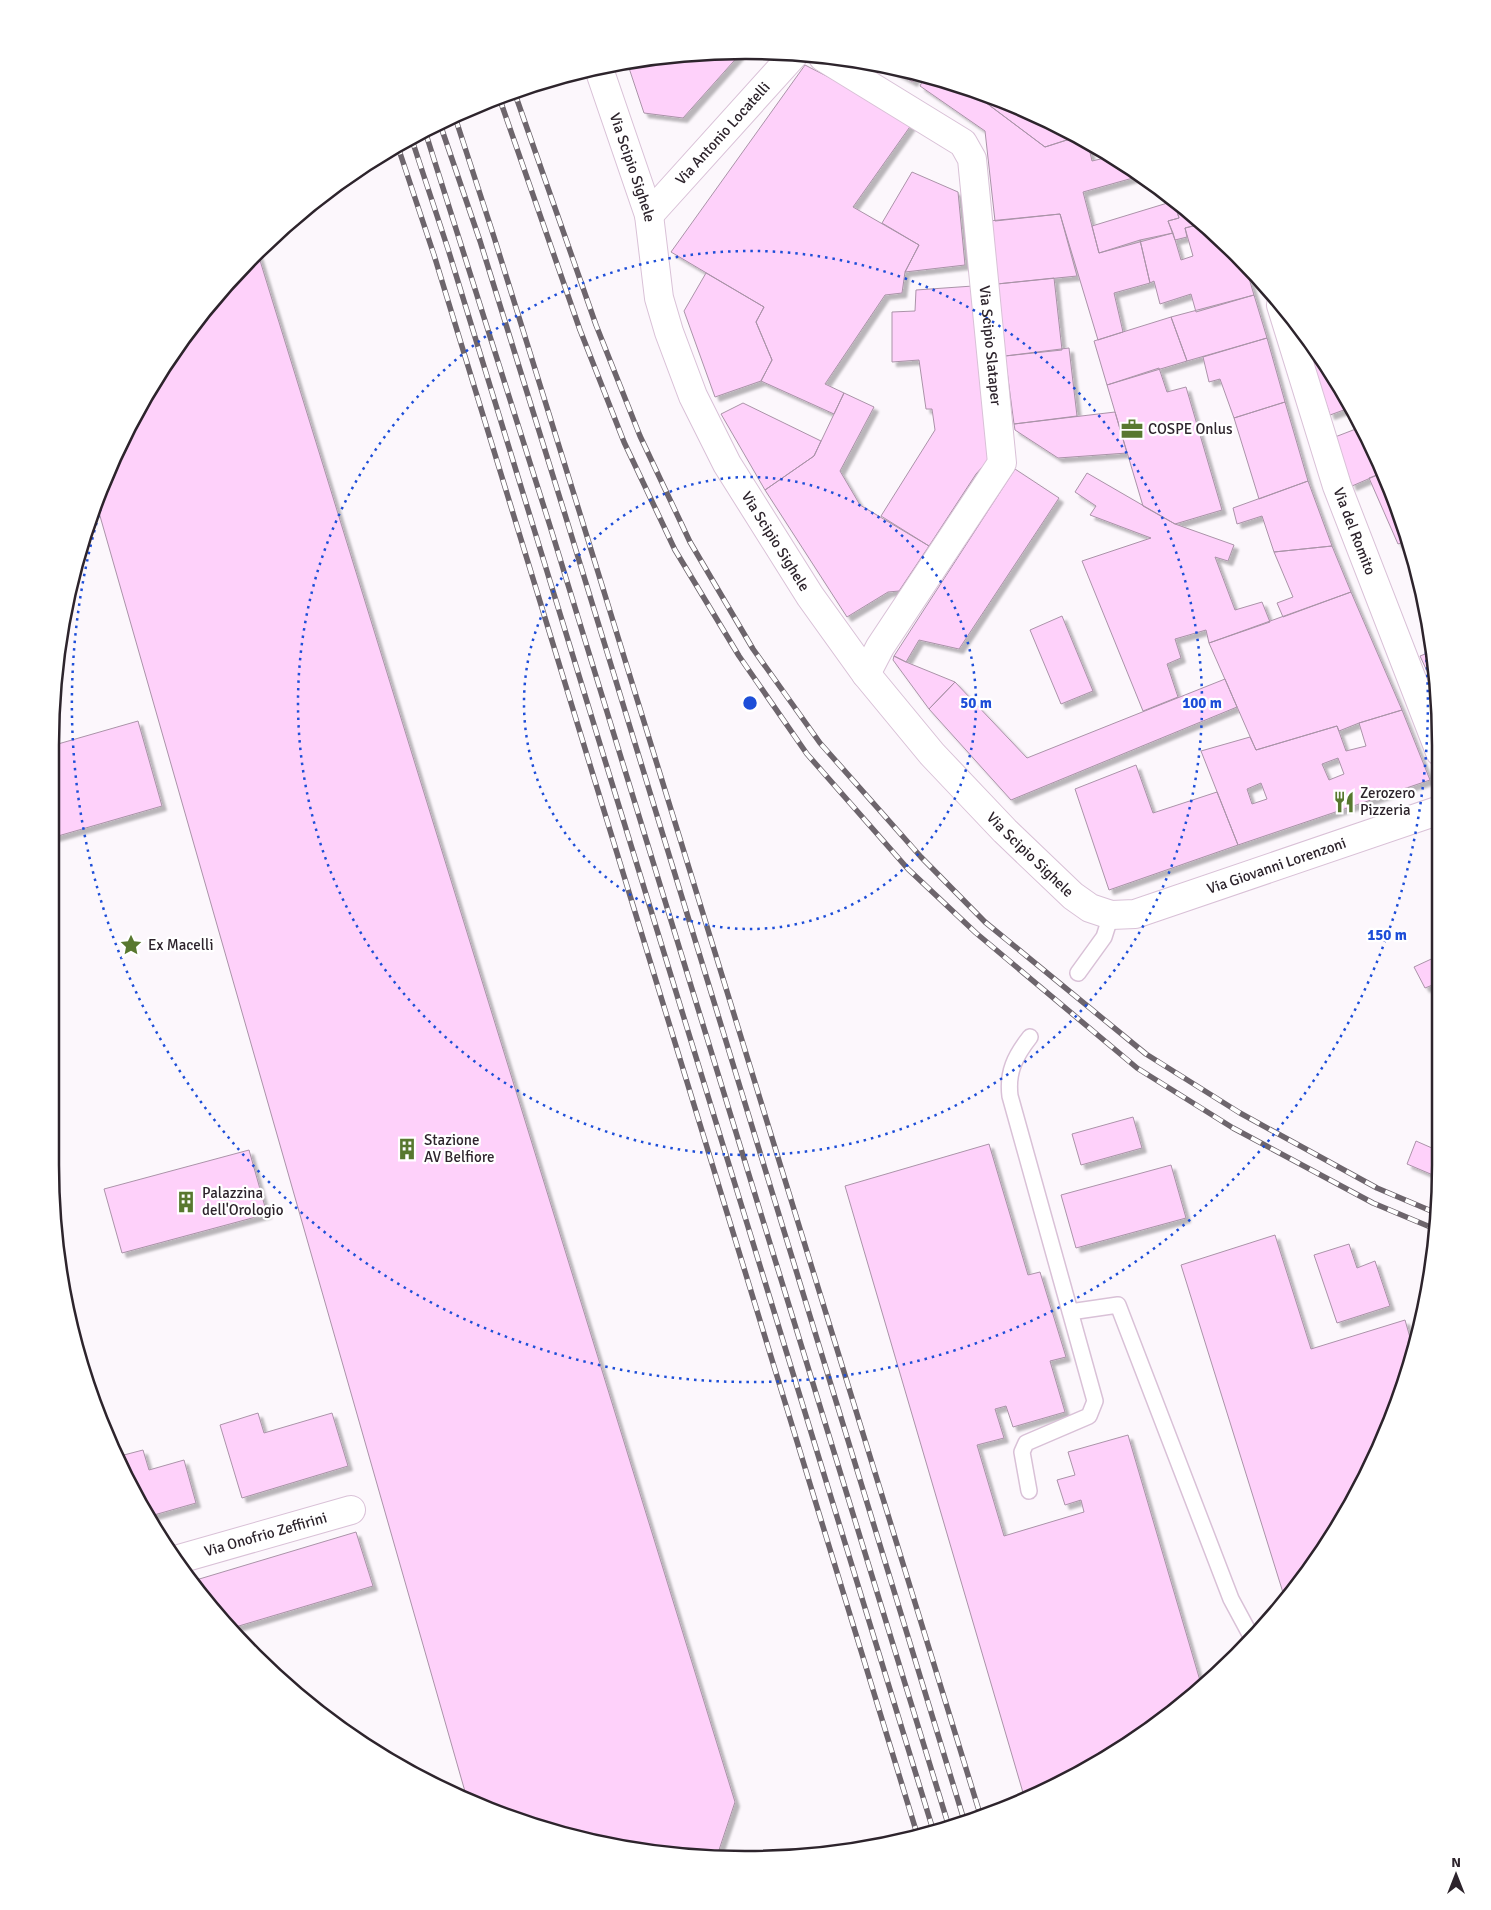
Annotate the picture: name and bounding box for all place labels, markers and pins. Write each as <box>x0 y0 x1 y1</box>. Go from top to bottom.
office icon: COSPE Onlus <box>1119 416 1145 442</box>
place label: COSPE Onlus <box>1148 420 1233 438</box>
centre of rings <box>741 694 759 712</box>
place label: Zerozero Pizzeria <box>1360 784 1416 819</box>
restaurant icon: Zerozero Pizzeria <box>1331 789 1357 815</box>
place icon: Ex Macelli <box>118 932 144 958</box>
place label: Ex Macelli <box>148 936 214 954</box>
place label: Stazione AV Belfiore <box>424 1131 494 1166</box>
building icon: Stazione AV Belfiore <box>394 1136 420 1162</box>
place label: Palazzina dell'Orologio <box>202 1184 284 1219</box>
building icon: Palazzina dell'Orologio <box>173 1189 199 1215</box>

